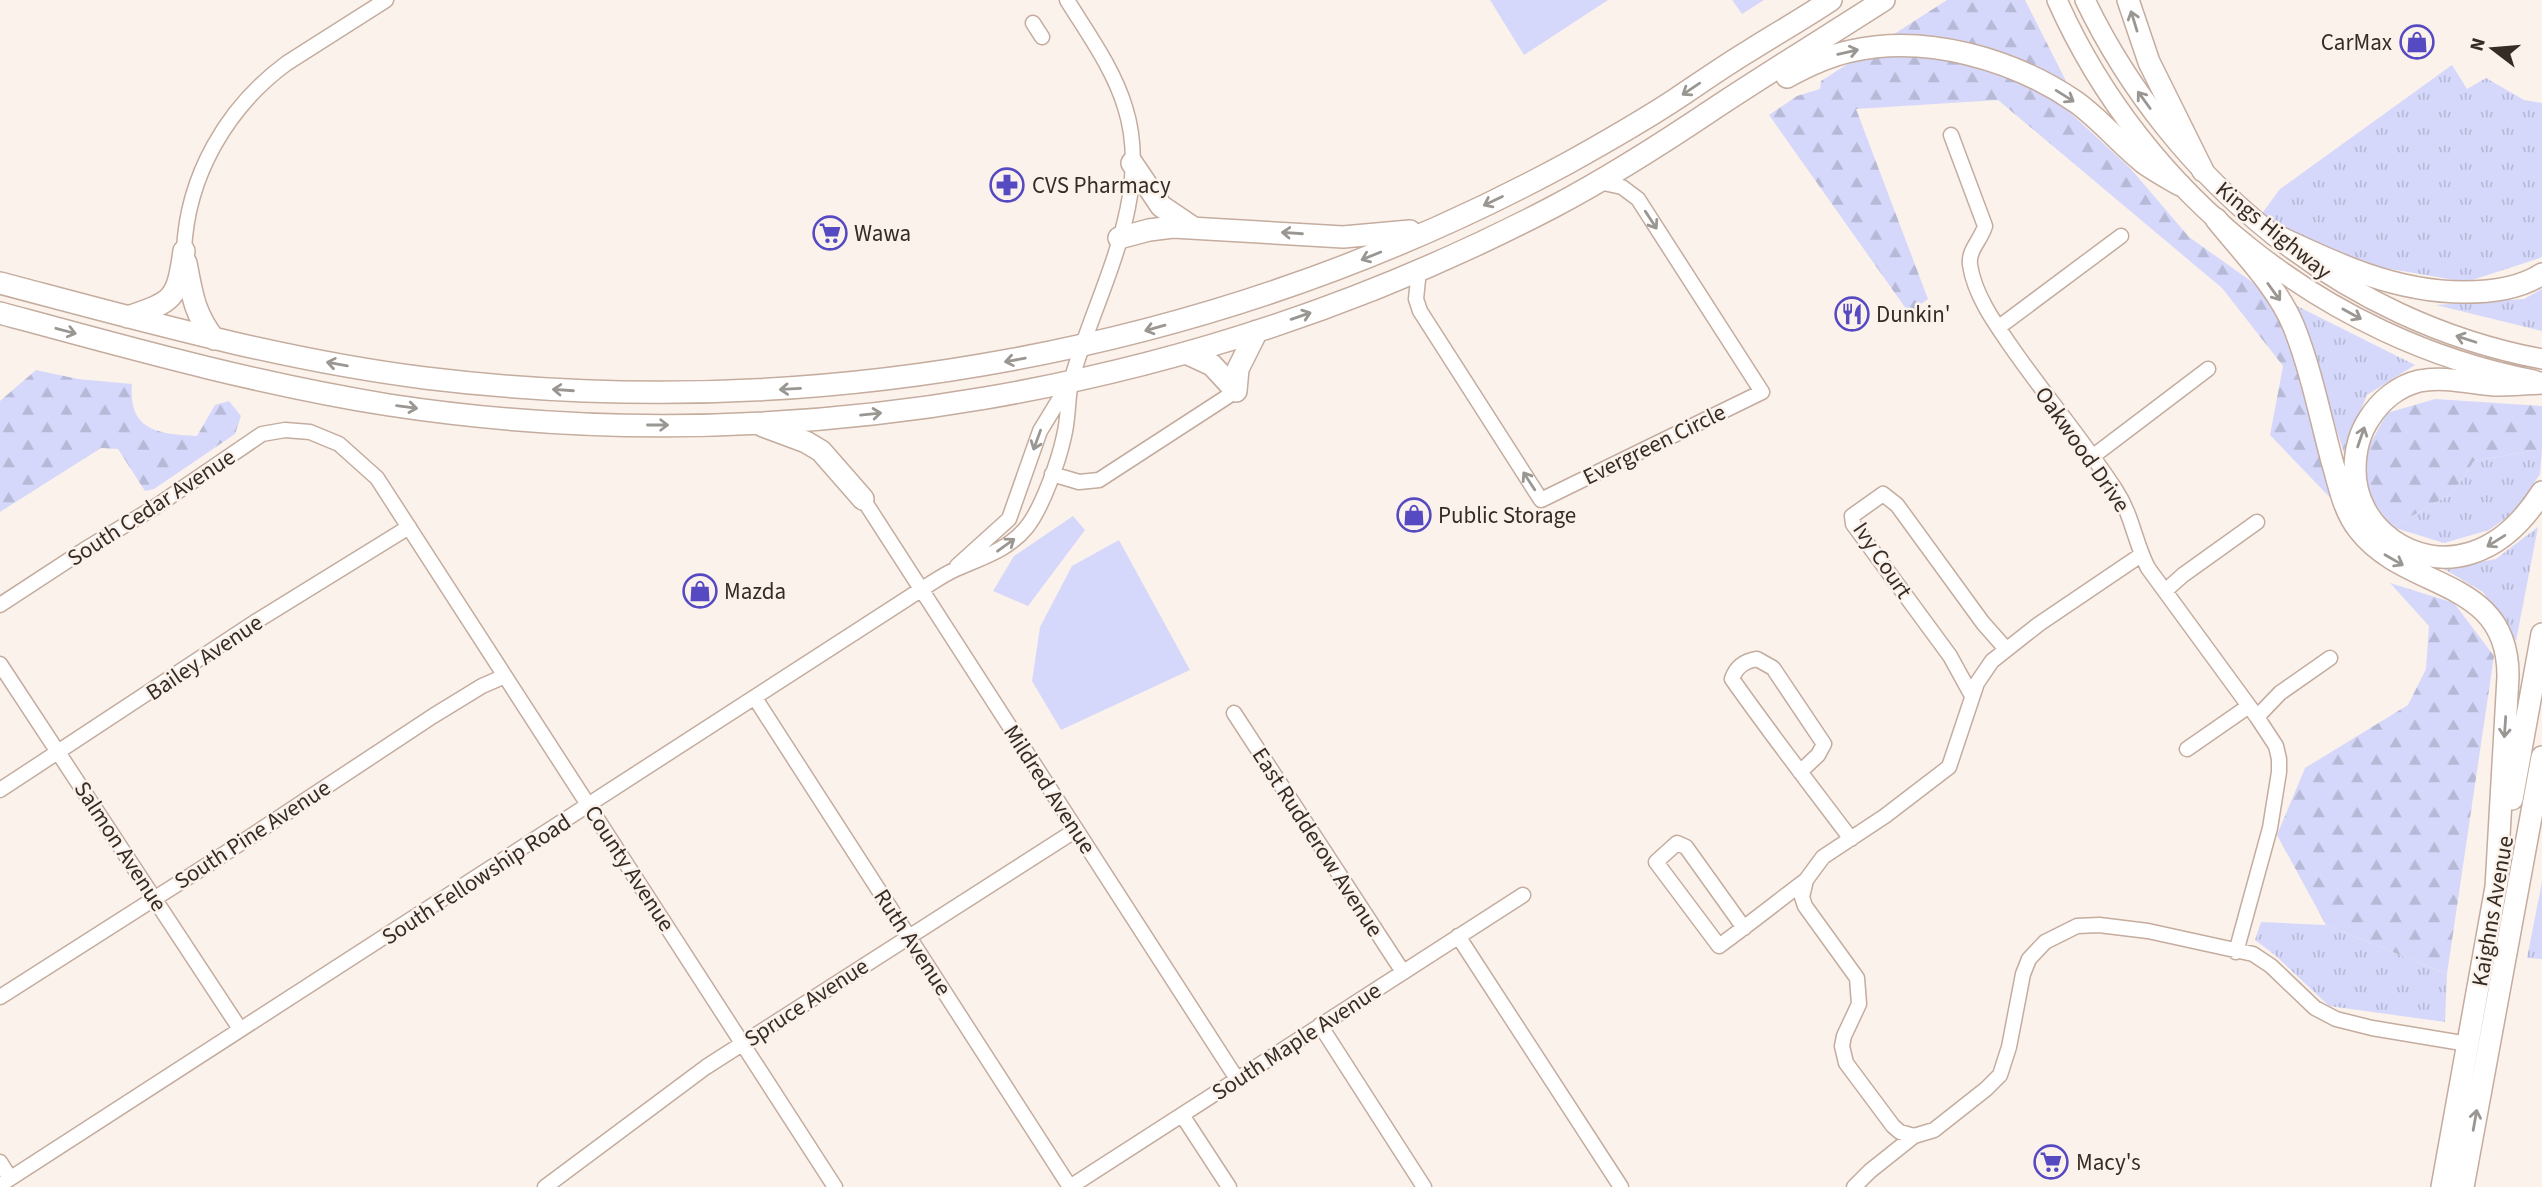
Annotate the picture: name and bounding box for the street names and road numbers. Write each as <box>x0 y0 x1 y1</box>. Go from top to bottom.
street label: Kings Highway <box>2209 173 2339 288</box>
street label: Oakwood Drive <box>2027 380 2138 519</box>
street label: Evergreen Circle <box>1577 396 1731 493</box>
street label: South Cedar Avenue <box>61 441 242 574</box>
street label: Ivy Court <box>1845 515 1920 605</box>
street label: Bailey Avenue <box>139 606 269 709</box>
street label: Mildred Avenue <box>995 718 1104 860</box>
street label: East Rudderow Avenue <box>1244 741 1391 943</box>
street label: South Pine Avenue <box>168 771 337 897</box>
street label: Salmon Avenue <box>66 775 175 918</box>
street label: County Avenue <box>576 799 683 938</box>
street label: South Fellowship Road <box>375 806 577 953</box>
street label: Kaighns Avenue <box>2463 833 2522 989</box>
street label: Ruth Avenue <box>866 882 959 1002</box>
street label: Spruce Avenue <box>738 950 875 1055</box>
street label: South Maple Avenue <box>1205 974 1387 1109</box>

